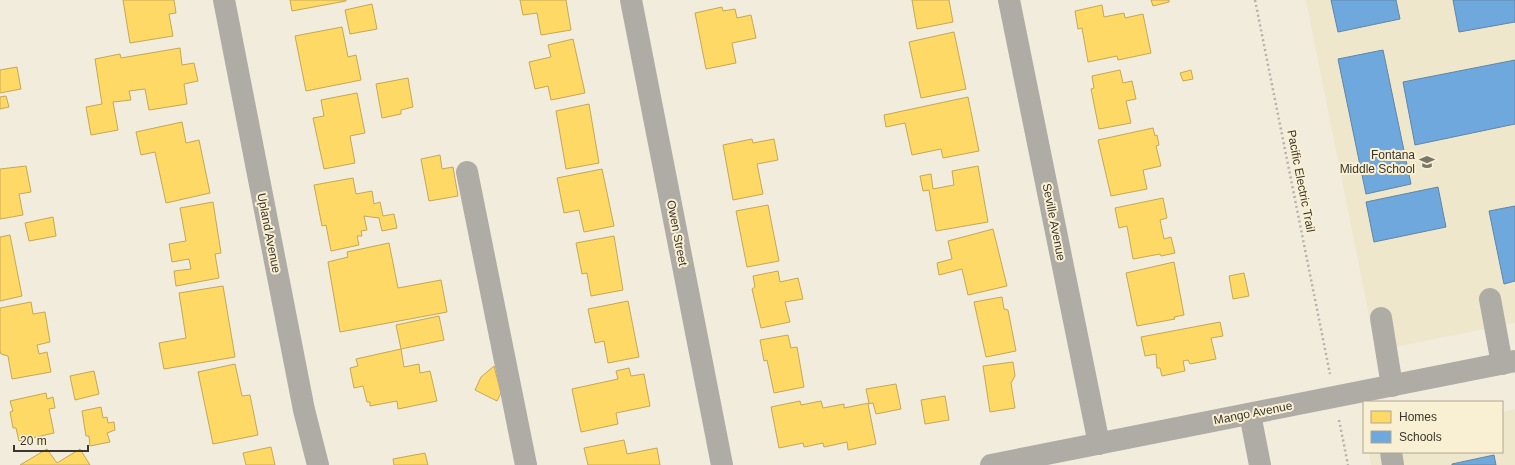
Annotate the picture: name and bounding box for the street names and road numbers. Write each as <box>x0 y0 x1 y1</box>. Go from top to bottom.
street label: Pacific Electric Trail <box>1284 129 1318 233</box>
street label: Seville Avenue <box>1040 182 1068 262</box>
street label: Upland Avenue <box>254 192 284 274</box>
street label: Owen Street <box>664 199 690 268</box>
street label: Mango Avenue <box>1212 398 1294 427</box>

